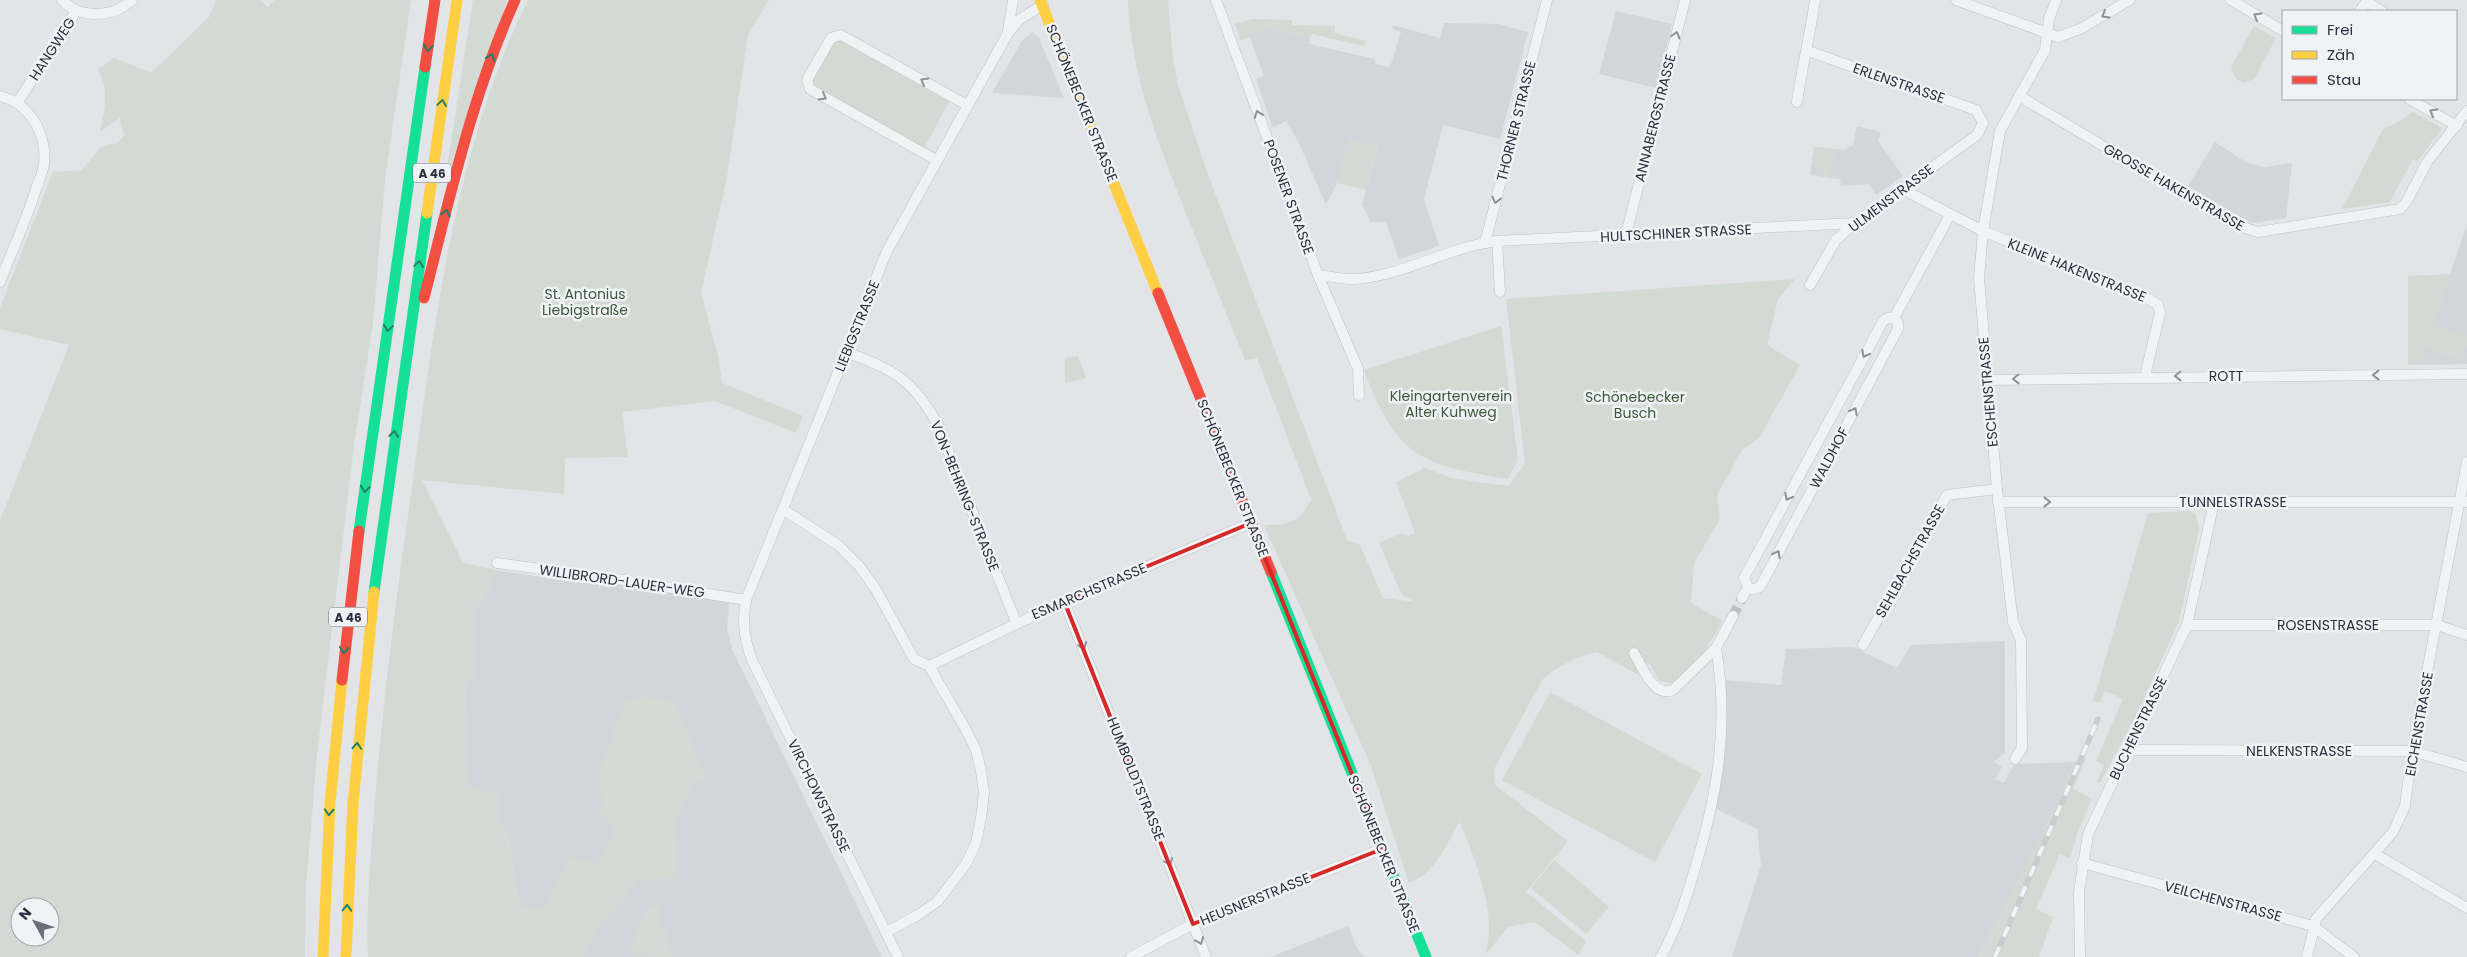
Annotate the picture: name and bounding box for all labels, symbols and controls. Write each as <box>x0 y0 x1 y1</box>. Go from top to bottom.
one-way arrow <box>2101 8 2110 18</box>
legend <box>2282 10 2457 100</box>
one-way arrow <box>2253 12 2262 22</box>
street label: HANGWEG <box>24 13 80 84</box>
text: Frei <box>2327 19 2353 40</box>
street label: SCHÖNEBECKER STRASSE <box>1041 21 1123 185</box>
one-way arrow <box>1670 31 1681 40</box>
text: Zäh <box>2327 44 2355 65</box>
one-way arrow <box>423 45 434 53</box>
street label: ANNABERGSTRASSE <box>1629 52 1681 184</box>
one-way arrow <box>485 53 495 62</box>
street label: ERLENSTRASSE <box>1850 58 1948 108</box>
street label: THORNER STRASSE <box>1491 59 1541 183</box>
text: Stau <box>2327 69 2361 90</box>
one-way arrow <box>921 78 930 88</box>
one-way arrow <box>818 91 827 101</box>
one-way arrow <box>436 99 447 107</box>
one-way arrow <box>2429 108 2438 118</box>
one-way arrow <box>1254 110 1264 119</box>
street label: POSENER STRASSE <box>1259 137 1319 257</box>
street label: GROSSE HAKENSTRASSE <box>2100 138 2248 236</box>
street label: ULMENSTRASSE <box>1844 159 1938 237</box>
road number: A 46 <box>413 164 451 182</box>
one-way arrow <box>1491 195 1502 204</box>
one-way arrow <box>440 209 451 218</box>
street label: HULTSCHINER STRASSE <box>1600 219 1752 247</box>
street label: KLEINE HAKENSTRASSE <box>2005 233 2149 307</box>
one-way arrow <box>413 260 424 268</box>
street label: LIEBIGSTRASSE <box>830 277 884 375</box>
park label: St. Antonius Liebigstraße <box>542 284 628 320</box>
one-way arrow <box>383 323 393 332</box>
street label: ESCHENSTRASSE <box>1973 336 2003 448</box>
one-way arrow <box>1862 349 1872 358</box>
street label: ROTT <box>2209 366 2244 386</box>
one-way arrow <box>2371 370 2379 380</box>
one-way arrow <box>2174 371 2182 381</box>
one-way arrow <box>2011 374 2019 384</box>
park label: Kleingartenverein Alter Kuhweg <box>1390 386 1512 422</box>
park label: Schönebecker Busch <box>1585 387 1685 423</box>
street label: SCHÖNEBECKER STRASSE <box>1192 396 1274 560</box>
one-way arrow <box>1848 408 1858 417</box>
street label: VON-BEHRING-STRASSE <box>926 417 1004 575</box>
street label: WALDHOF <box>1804 424 1854 492</box>
one-way arrow <box>388 430 399 438</box>
one-way arrow <box>360 484 370 493</box>
one-way arrow <box>1784 492 1794 501</box>
street label: TUNNELSTRASSE <box>2179 492 2287 512</box>
one-way arrow <box>2044 497 2051 507</box>
street label: SEHLBACHSTRASSE <box>1870 501 1950 621</box>
one-way arrow <box>1771 551 1781 560</box>
street label: ESMARCHSTRASSE <box>1028 558 1150 624</box>
street label: WILLIBRORD-LAUER-WEG <box>538 559 706 603</box>
road number: A 46 <box>329 608 367 626</box>
street label: ROSENSTRASSE <box>2277 615 2379 635</box>
one-way arrow <box>1076 641 1087 650</box>
one-way arrow <box>339 646 350 654</box>
street label: EICHENSTRASSE <box>2400 670 2438 778</box>
street label: BUCHENSTRASSE <box>2104 673 2172 783</box>
street label: HUMBOLDTSTRASSE <box>1102 714 1170 844</box>
street label: VIRCHOWSTRASSE <box>783 736 855 856</box>
street label: NELKENSTRASSE <box>2246 741 2352 761</box>
one-way arrow <box>351 742 362 750</box>
street label: SCHÖNEBECKER STRASSE <box>1343 772 1425 936</box>
one-way arrow <box>324 808 335 816</box>
one-way arrow <box>1163 857 1174 866</box>
street label: HEUSNERSTRASSE <box>1197 868 1313 930</box>
street label: VEILCHENSTRASSE <box>2162 876 2284 926</box>
north arrow <box>10 897 60 947</box>
text: N <box>14 903 36 924</box>
one-way arrow <box>342 904 352 912</box>
one-way arrow <box>1194 936 1204 944</box>

